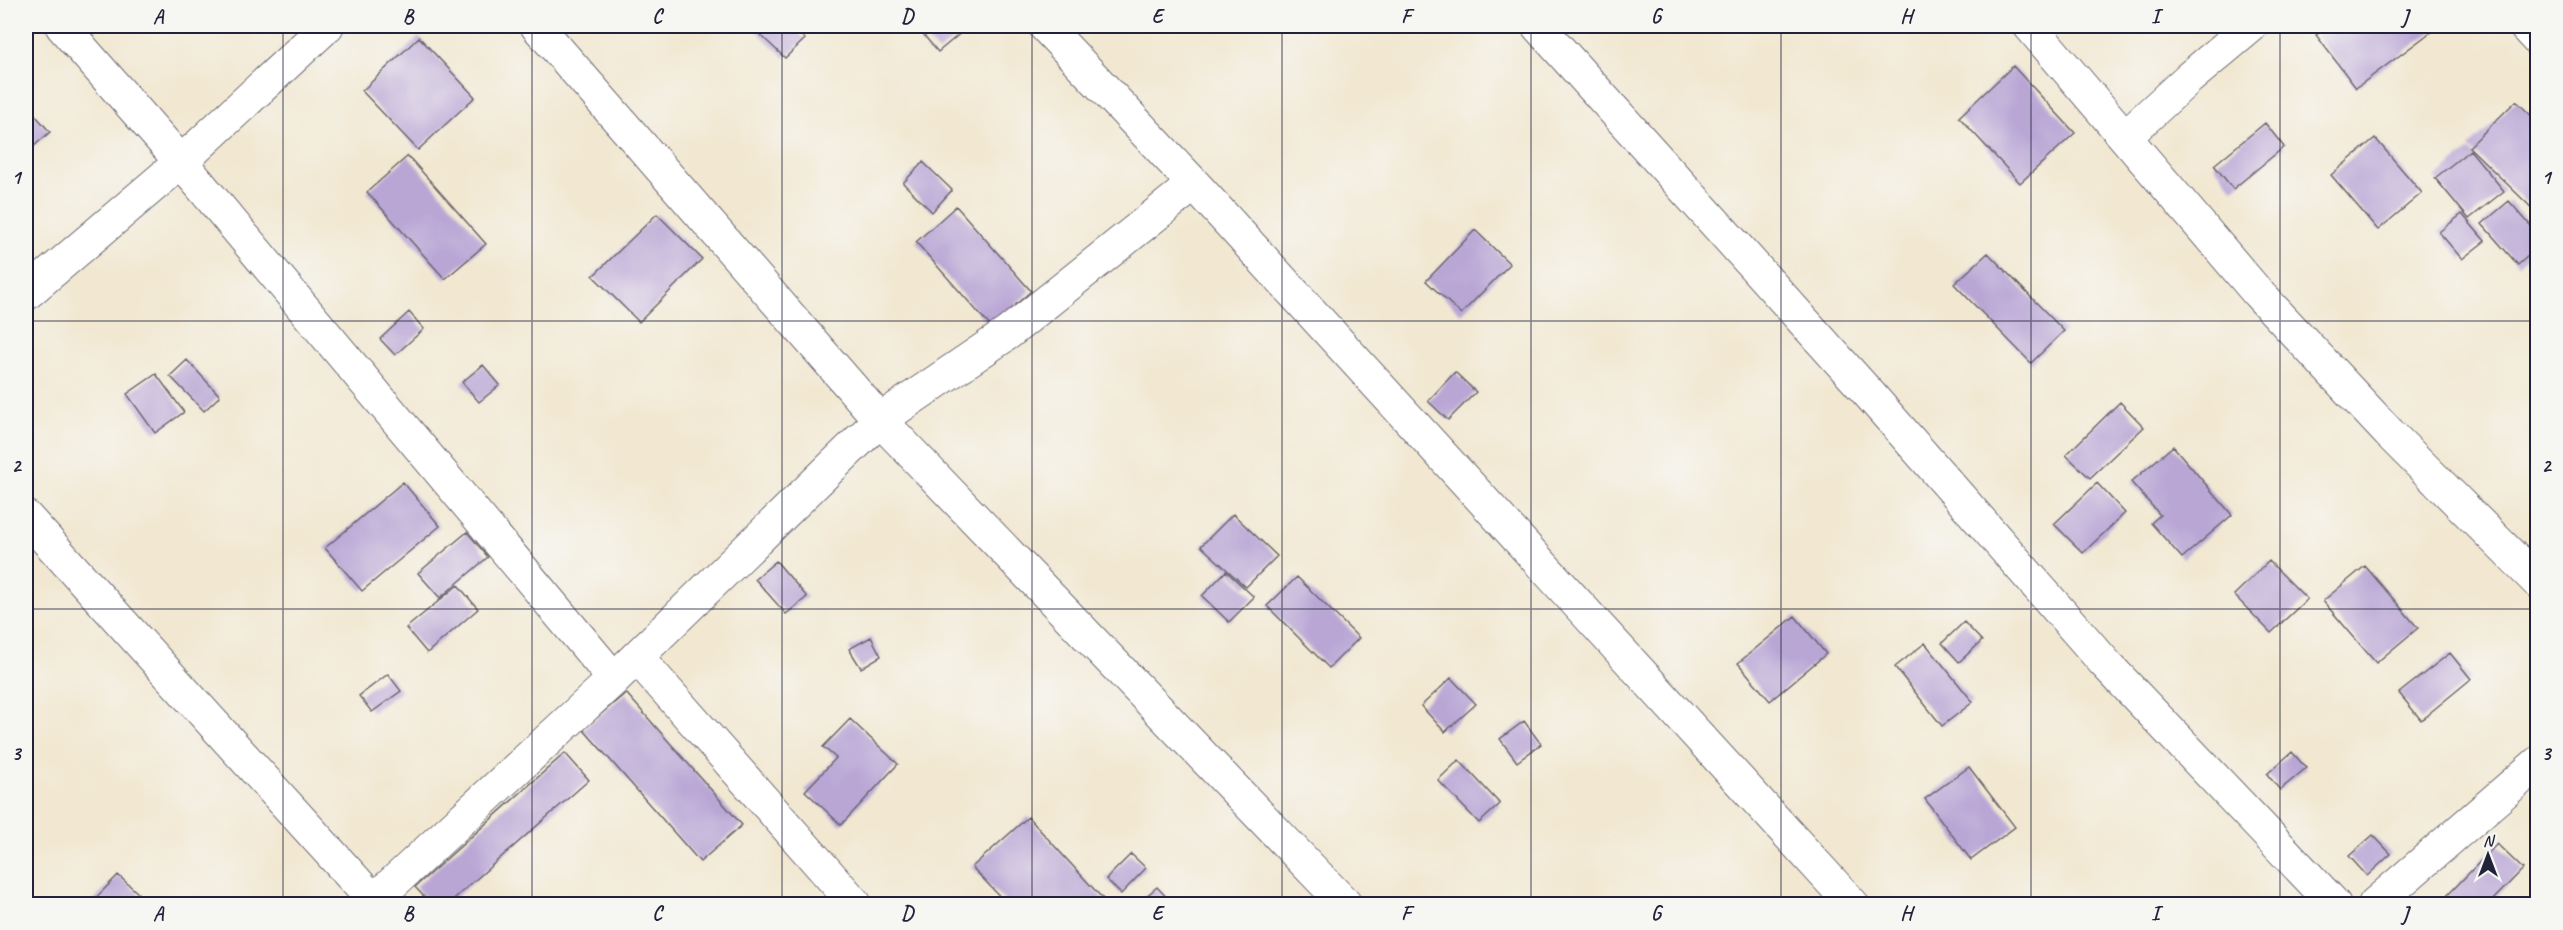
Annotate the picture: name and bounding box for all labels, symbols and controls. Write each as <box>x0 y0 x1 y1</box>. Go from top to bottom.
text: A <box>153 4 165 29</box>
text: B <box>403 4 415 29</box>
text: C <box>652 4 664 29</box>
text: D <box>901 4 915 29</box>
text: E <box>1152 4 1166 29</box>
text: F <box>1401 4 1415 29</box>
text: G <box>1651 4 1664 29</box>
text: H <box>1900 4 1915 29</box>
text: I <box>2151 4 2164 29</box>
text: J <box>2400 4 2412 29</box>
text: 1 <box>12 165 23 190</box>
text: 1 <box>2542 165 2553 190</box>
text: 2 <box>12 453 23 478</box>
text: 2 <box>2542 453 2553 478</box>
text: 3 <box>12 741 23 766</box>
text: 3 <box>2542 741 2553 766</box>
north arrow <box>2458 825 2518 885</box>
text: N <box>2483 831 2496 851</box>
text: A <box>153 901 165 926</box>
text: B <box>403 901 415 926</box>
text: C <box>652 901 664 926</box>
text: D <box>901 901 915 926</box>
text: E <box>1152 901 1166 926</box>
text: F <box>1401 901 1415 926</box>
text: G <box>1651 901 1664 926</box>
text: H <box>1900 901 1915 926</box>
text: I <box>2151 901 2164 926</box>
text: J <box>2400 901 2412 926</box>

